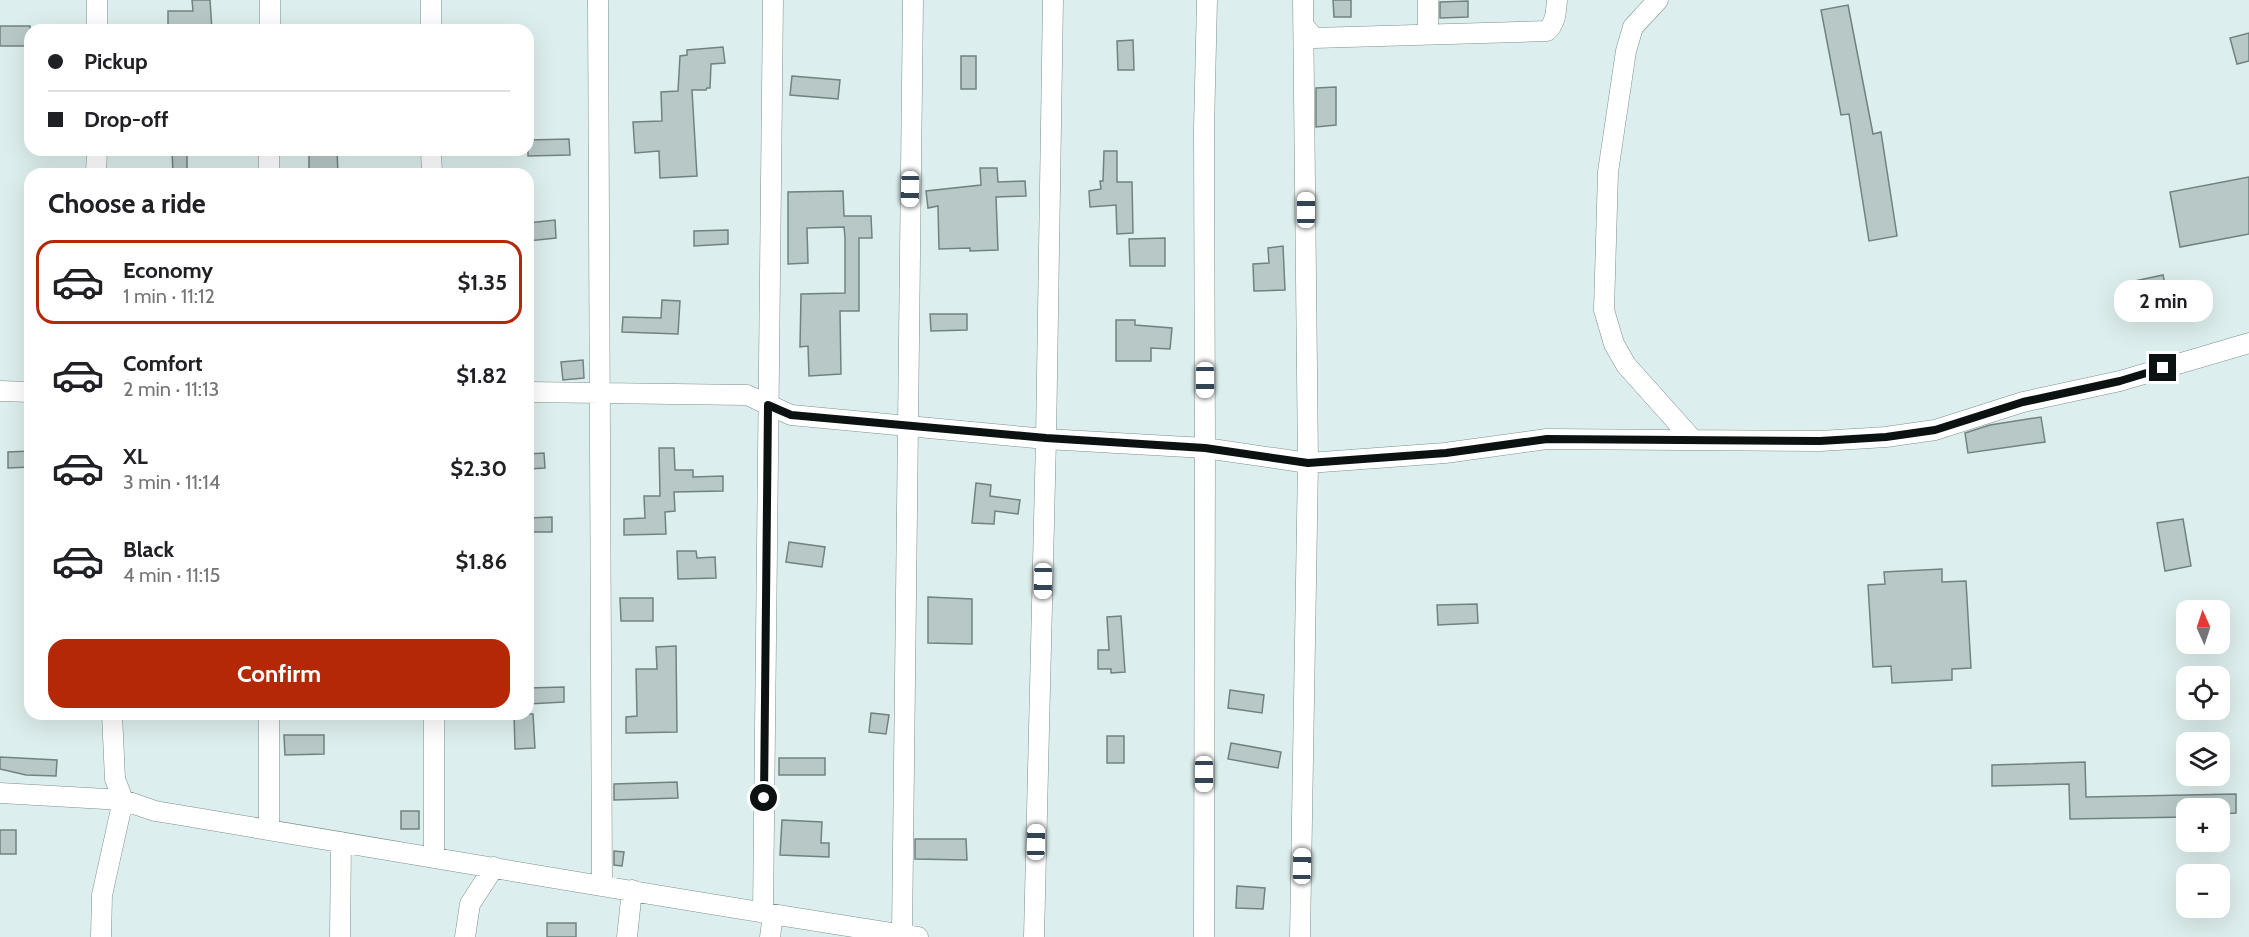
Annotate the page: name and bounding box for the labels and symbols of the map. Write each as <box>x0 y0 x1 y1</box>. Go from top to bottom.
car <box>901 171 919 207</box>
car <box>1297 192 1315 228</box>
callout: 2 min <box>2114 281 2212 323</box>
route end <box>2149 354 2176 381</box>
car <box>1196 362 1214 398</box>
car <box>1034 563 1052 599</box>
north arrow <box>2176 600 2230 654</box>
car <box>1195 756 1213 792</box>
route start <box>750 784 777 811</box>
car <box>1027 824 1045 860</box>
car <box>1293 848 1311 884</box>

